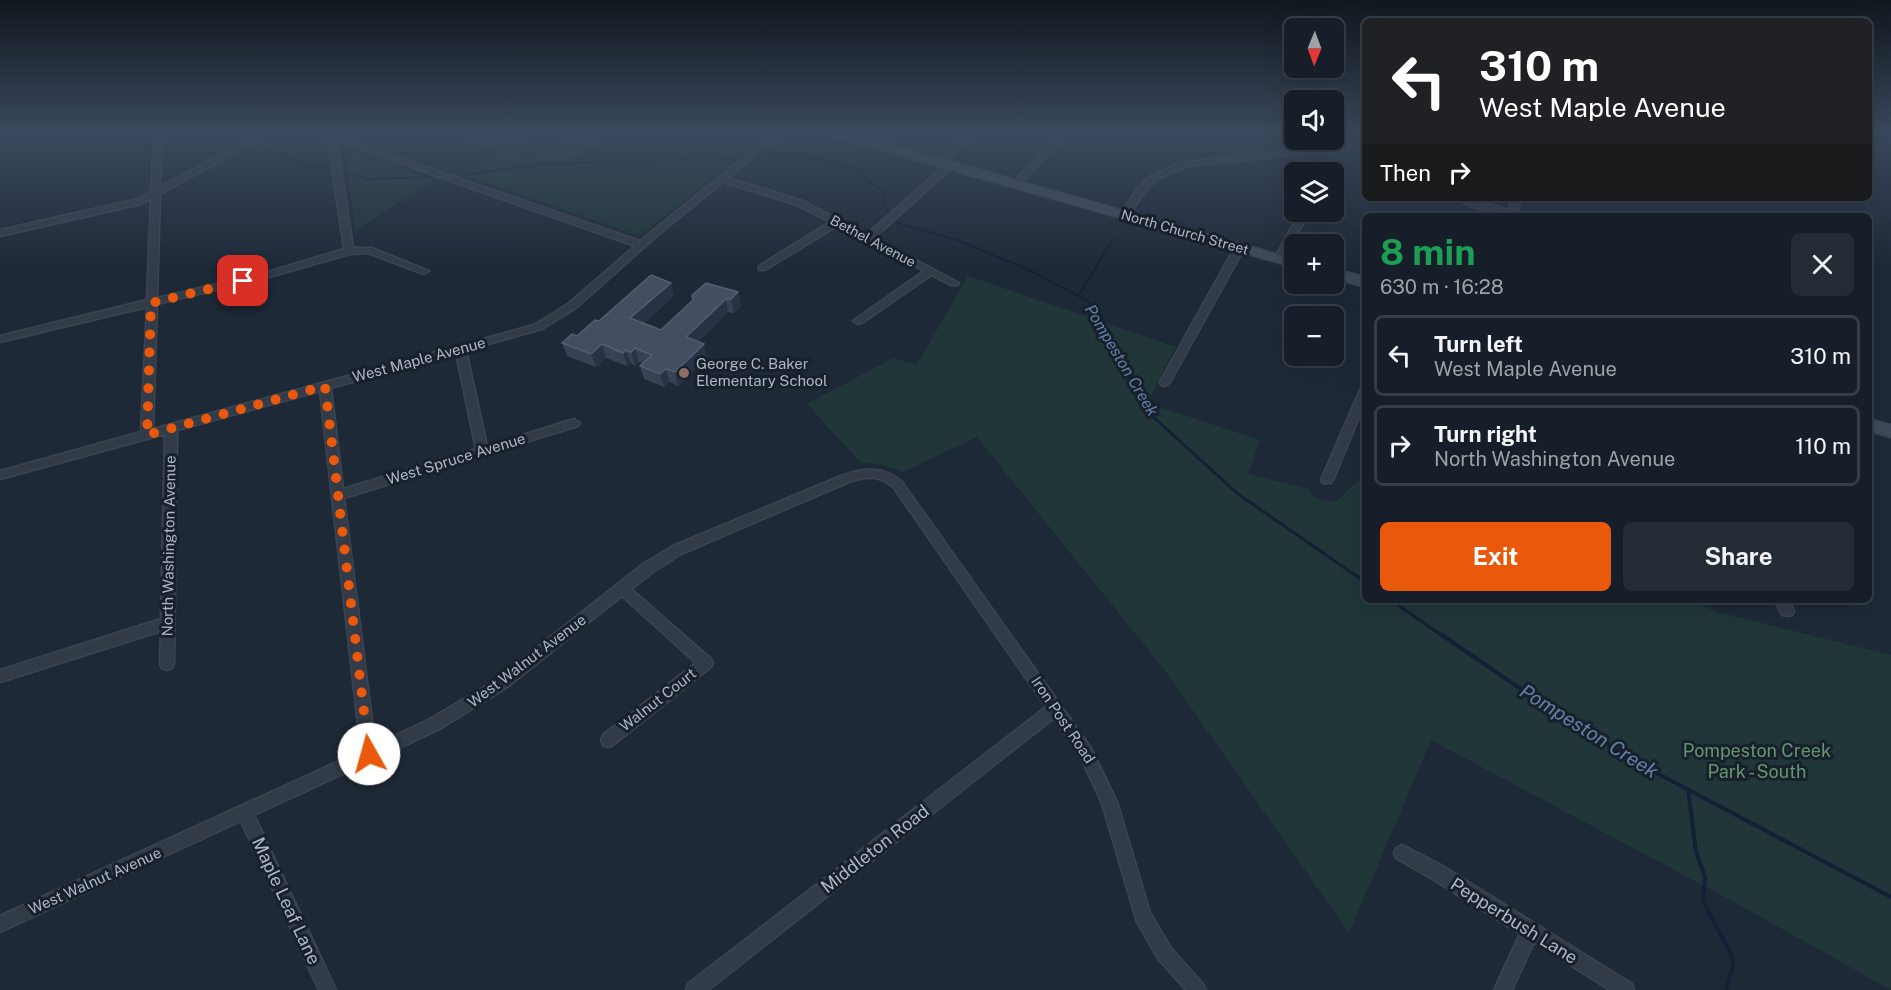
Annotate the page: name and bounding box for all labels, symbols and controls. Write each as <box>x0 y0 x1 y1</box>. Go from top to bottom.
north arrow <box>1284 18 1344 78</box>
map controls <box>1284 18 1344 366</box>
text: 310 m <box>1479 41 1599 90</box>
icon: left <box>1380 42 1458 120</box>
button: sound <box>1284 90 1344 150</box>
text: West Maple Avenue <box>1479 91 1726 123</box>
icon: right <box>1443 156 1476 189</box>
text: Then <box>1380 160 1431 186</box>
button: layers <box>1284 162 1344 222</box>
street label: North Church Street <box>1119 206 1251 258</box>
street label: Bethel Avenue <box>828 212 918 270</box>
text: 8 min <box>1380 231 1476 273</box>
button: close <box>1791 233 1854 296</box>
button: + <box>1284 234 1344 294</box>
pin <box>217 255 268 306</box>
icon: arrive <box>226 264 259 297</box>
text: 630 m · 16:28 <box>1380 275 1504 299</box>
water label: Pompeston Creek <box>1081 301 1163 420</box>
button: − <box>1284 306 1344 366</box>
text: Turn left <box>1434 331 1523 357</box>
street label: West Maple Avenue <box>350 334 487 385</box>
icon: left <box>1383 339 1416 372</box>
text: 310 m <box>1790 343 1851 369</box>
place label: George C. Baker Elementary School <box>696 355 828 389</box>
text: West Maple Avenue <box>1434 357 1617 381</box>
marker: George C. Baker Elementary School <box>677 366 691 380</box>
text: Turn right <box>1434 421 1537 447</box>
street label: West Spruce Avenue <box>384 429 527 488</box>
icon: right <box>1383 429 1416 462</box>
text: 110 m <box>1795 433 1851 459</box>
text: North Washington Avenue <box>1434 447 1675 471</box>
street label: North Washington Avenue <box>158 455 179 637</box>
button: Exit <box>1380 522 1611 591</box>
button: Share <box>1623 522 1854 591</box>
street label: West Walnut Avenue <box>464 611 589 711</box>
street label: Walnut Court <box>616 664 699 735</box>
street label: Iron Post Road <box>1028 673 1099 766</box>
water label: Pompeston Creek <box>1515 679 1663 783</box>
position arrow <box>337 722 401 786</box>
park label: Pompeston Creek Park - South <box>1683 740 1831 782</box>
street label: Middleton Road <box>817 800 933 897</box>
street label: Maple Leaf Lane <box>248 834 325 968</box>
street label: West Walnut Avenue <box>26 844 164 917</box>
street label: Pepperbush Lane <box>1447 873 1582 968</box>

